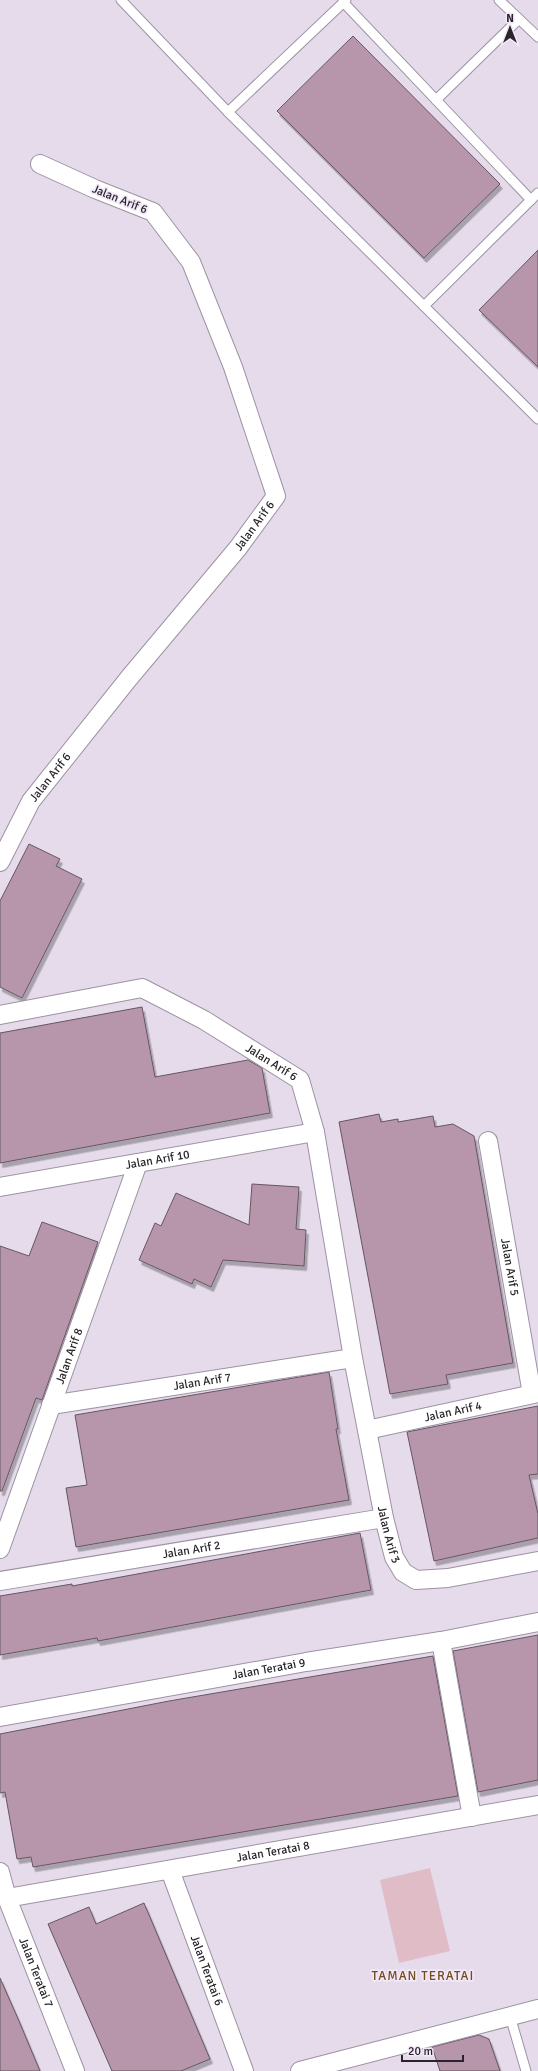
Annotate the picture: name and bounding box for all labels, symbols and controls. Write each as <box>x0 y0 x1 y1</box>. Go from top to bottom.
north arrow <box>490 8 530 48</box>
text: N <box>506 12 514 25</box>
street label: Jalan Arif 6 <box>90 182 150 217</box>
street label: Jalan Arif 6 <box>231 498 278 554</box>
street label: Jalan Arif 6 <box>26 750 74 805</box>
street label: Jalan Arif 6 <box>243 1041 300 1084</box>
street label: Jalan Arif 10 <box>124 1147 191 1173</box>
street label: Jalan Arif 5 <box>497 1237 522 1297</box>
street label: Jalan Arif 8 <box>53 1326 86 1386</box>
street label: Jalan Arif 7 <box>172 1370 232 1394</box>
street label: Jalan Arif 4 <box>423 1398 484 1425</box>
street label: Jalan Arif 3 <box>374 1505 403 1566</box>
street label: Jalan Arif 2 <box>162 1538 222 1562</box>
street label: Jalan Teratai 9 <box>231 1655 306 1683</box>
street label: Jalan Teratai 8 <box>235 1838 311 1866</box>
street label: Jalan Teratai 6 <box>187 1933 226 2008</box>
street label: Jalan Teratai 7 <box>15 1936 56 2010</box>
district label: TAMAN TERATAI <box>372 1968 474 1984</box>
scale bar <box>402 2037 463 2063</box>
text: 20 m <box>408 2044 433 2059</box>

